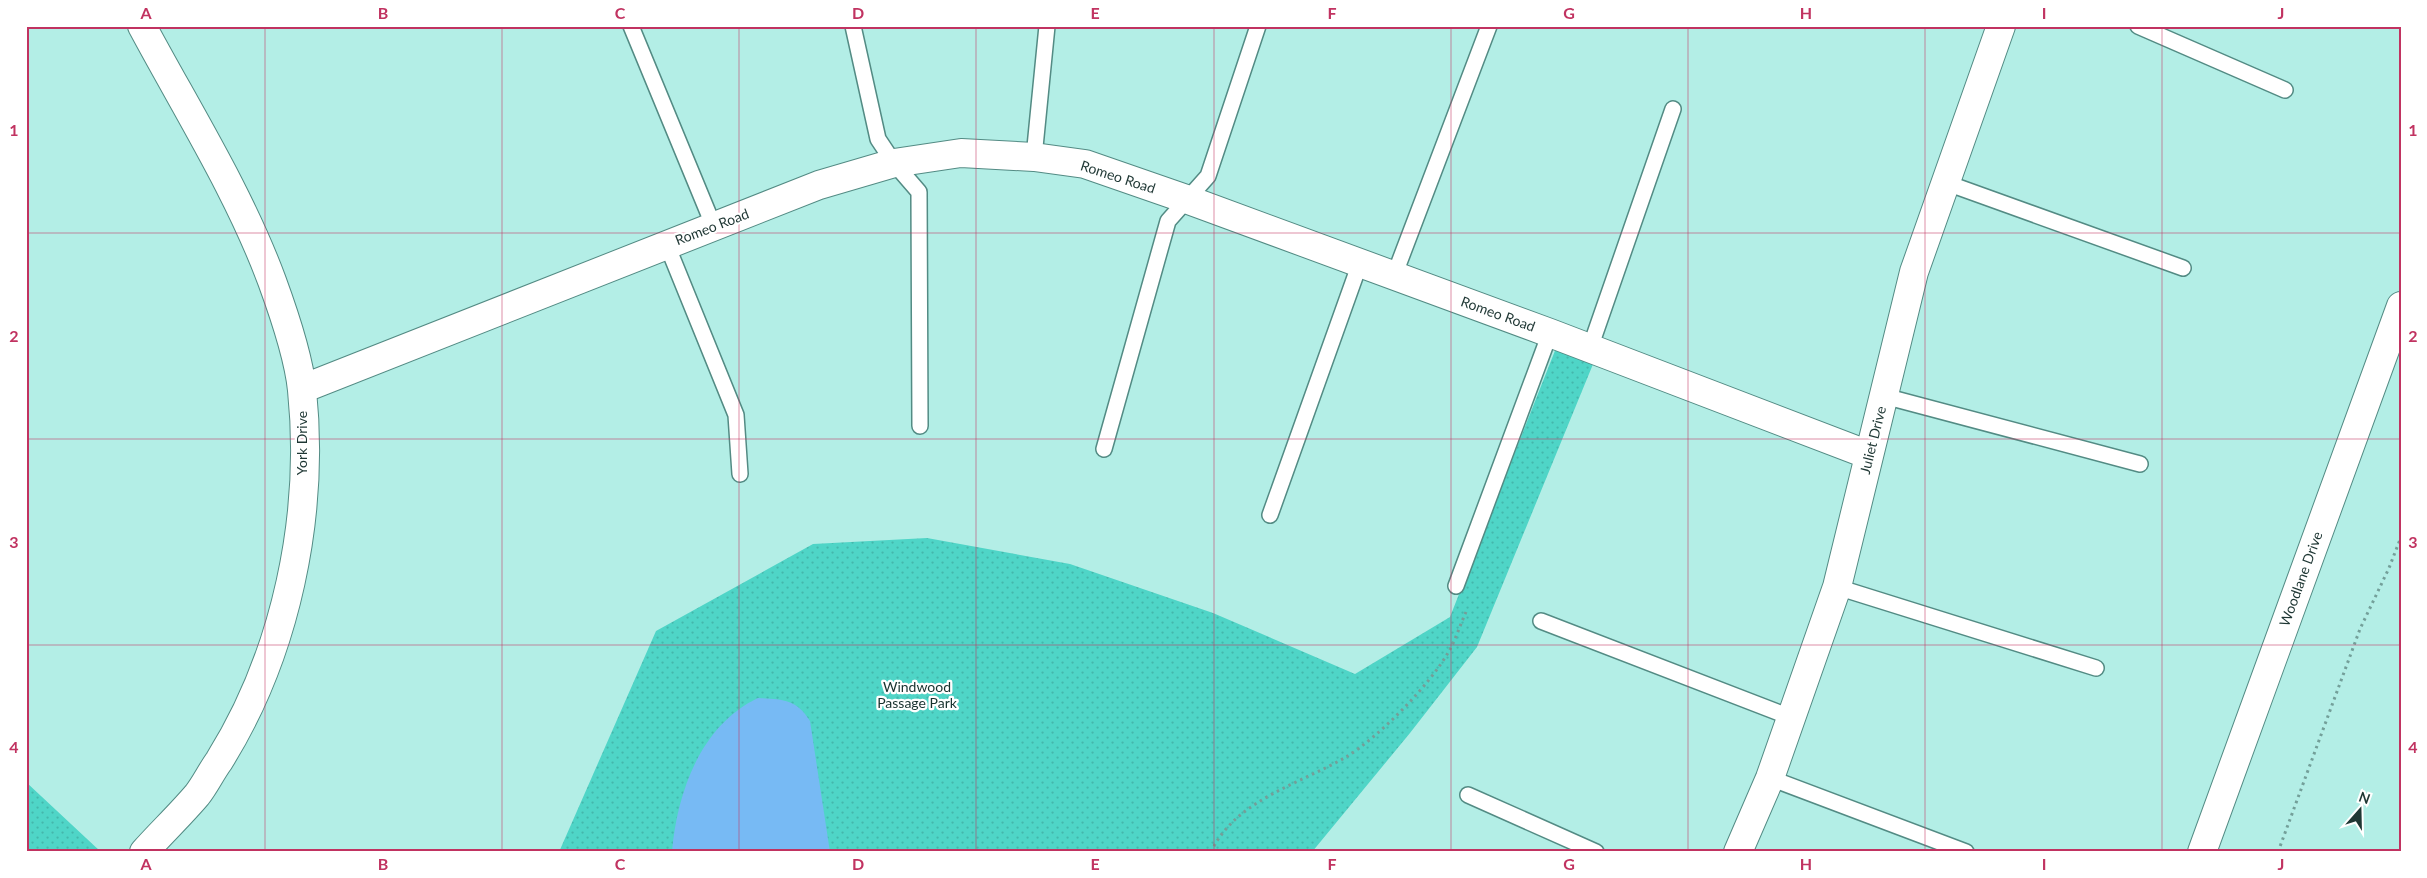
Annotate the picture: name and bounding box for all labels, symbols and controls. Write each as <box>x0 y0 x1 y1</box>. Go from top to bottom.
text: A <box>139 3 152 22</box>
text: B <box>378 3 388 22</box>
text: C <box>615 3 626 22</box>
text: D <box>852 3 864 22</box>
text: E <box>1090 3 1100 22</box>
text: F <box>1327 3 1337 22</box>
text: G <box>1563 3 1575 22</box>
text: H <box>1800 3 1812 22</box>
text: I <box>2042 3 2046 22</box>
text: J <box>2278 3 2284 22</box>
text: 1 <box>9 120 19 139</box>
text: 1 <box>2408 120 2418 139</box>
street label: Romeo Road <box>1079 156 1158 197</box>
street label: Romeo Road <box>672 205 751 248</box>
street label: Romeo Road <box>1459 292 1538 335</box>
text: 2 <box>9 326 19 345</box>
text: 2 <box>2408 326 2418 345</box>
street label: Juliet Drive <box>1856 404 1889 476</box>
street label: York Drive <box>293 411 310 475</box>
street label: Woodlane Drive <box>2275 529 2326 629</box>
text: 3 <box>9 532 19 551</box>
text: 3 <box>2408 532 2418 551</box>
park label: Windwood Passage Park <box>877 678 958 711</box>
text: 4 <box>9 737 19 756</box>
text: 4 <box>2408 737 2418 756</box>
north arrow <box>2334 786 2384 836</box>
text: N <box>2357 787 2373 807</box>
text: A <box>139 854 152 873</box>
text: B <box>378 854 388 873</box>
text: C <box>615 854 626 873</box>
text: D <box>852 854 864 873</box>
text: E <box>1090 854 1100 873</box>
text: F <box>1327 854 1337 873</box>
text: G <box>1563 854 1575 873</box>
text: H <box>1800 854 1812 873</box>
text: I <box>2042 854 2046 873</box>
text: J <box>2278 854 2284 873</box>

